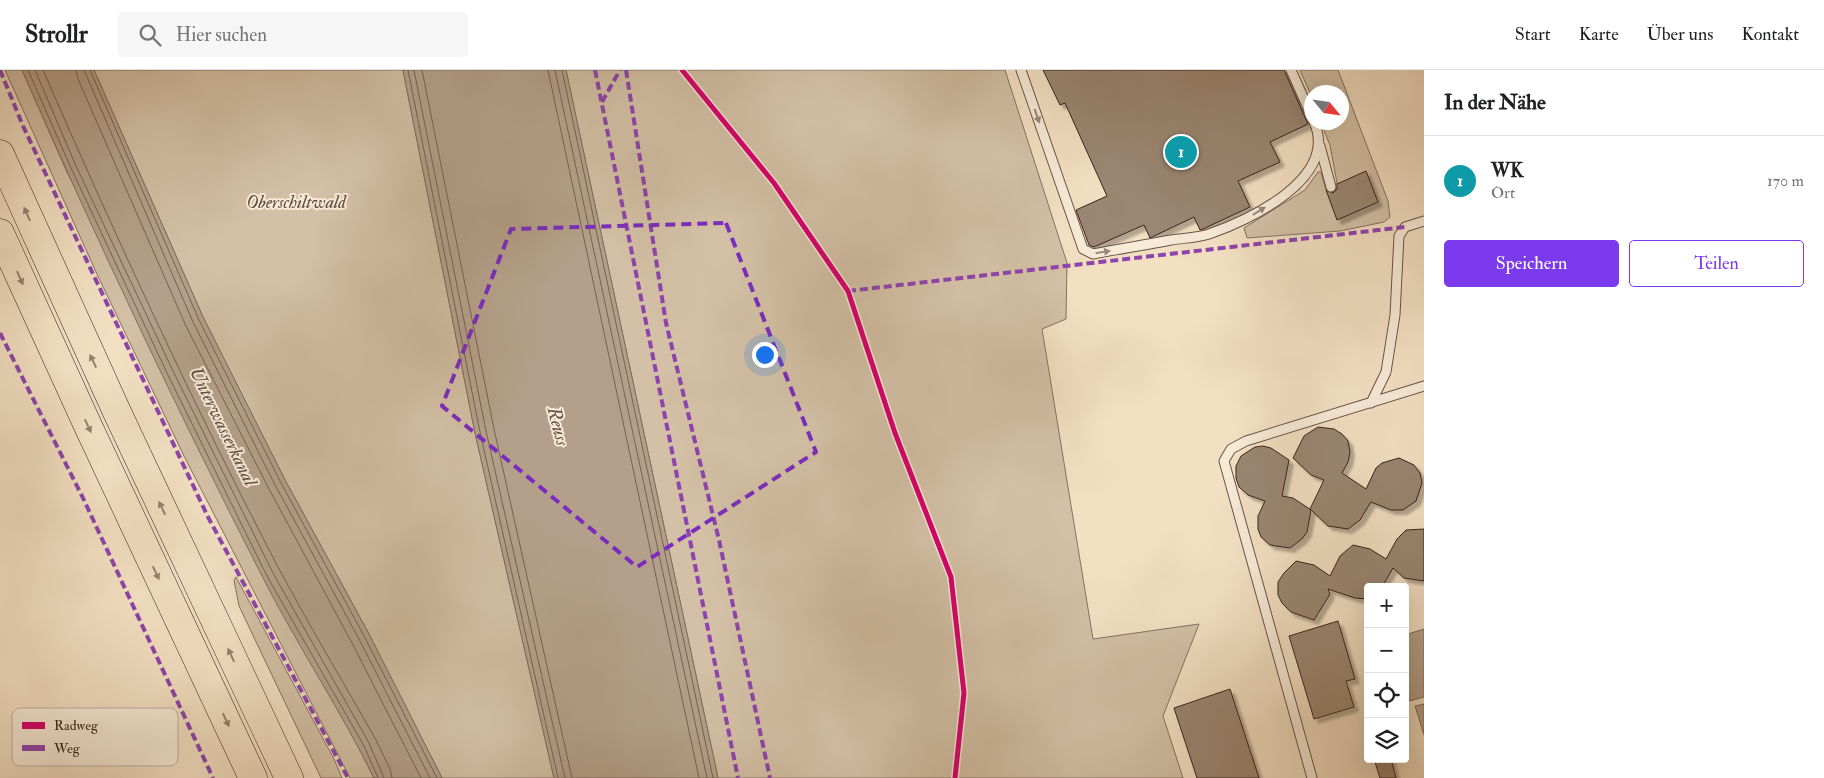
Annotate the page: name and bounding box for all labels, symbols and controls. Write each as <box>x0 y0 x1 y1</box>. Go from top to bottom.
search box <box>118 12 468 57</box>
text: Strollr <box>25 19 88 50</box>
icon: search <box>136 21 164 49</box>
text: Hier suchen <box>176 23 267 47</box>
text: Start <box>1515 23 1551 46</box>
text: Karte <box>1579 23 1619 46</box>
text: Über uns <box>1647 23 1713 46</box>
text: Kontakt <box>1741 23 1799 46</box>
north arrow <box>1304 85 1349 130</box>
text: In der Nähe <box>1444 89 1546 116</box>
one-way arrow <box>1033 109 1041 124</box>
pin: 1 <box>1165 133 1197 171</box>
text: WK <box>1491 159 1524 183</box>
text: 1 <box>1457 171 1463 191</box>
text: 170 m <box>1767 171 1804 191</box>
text: Ort <box>1491 183 1515 203</box>
park label: Oberschiltwald <box>246 191 347 214</box>
one-way arrow <box>1252 206 1266 215</box>
one-way arrow <box>22 207 30 221</box>
button: Speichern <box>1444 240 1619 287</box>
button: Teilen <box>1629 240 1804 287</box>
one-way arrow <box>1096 247 1112 255</box>
one-way arrow <box>16 271 24 285</box>
your location <box>752 342 778 368</box>
one-way arrow <box>89 353 98 368</box>
water label: Unterwasserkanal <box>184 363 263 491</box>
water label: Reuss <box>541 403 575 449</box>
one-way arrow <box>84 419 92 433</box>
one-way arrow <box>157 501 165 515</box>
one-way arrow <box>153 566 161 580</box>
map controls <box>1364 583 1409 763</box>
button: + <box>1364 583 1409 628</box>
button: − <box>1364 628 1409 673</box>
one-way arrow <box>227 648 235 662</box>
button: locate <box>1364 673 1409 718</box>
legend <box>12 708 178 766</box>
one-way arrow <box>222 713 230 727</box>
text: Radweg <box>54 717 99 734</box>
button: layers <box>1364 718 1409 763</box>
text: Weg <box>53 740 81 757</box>

